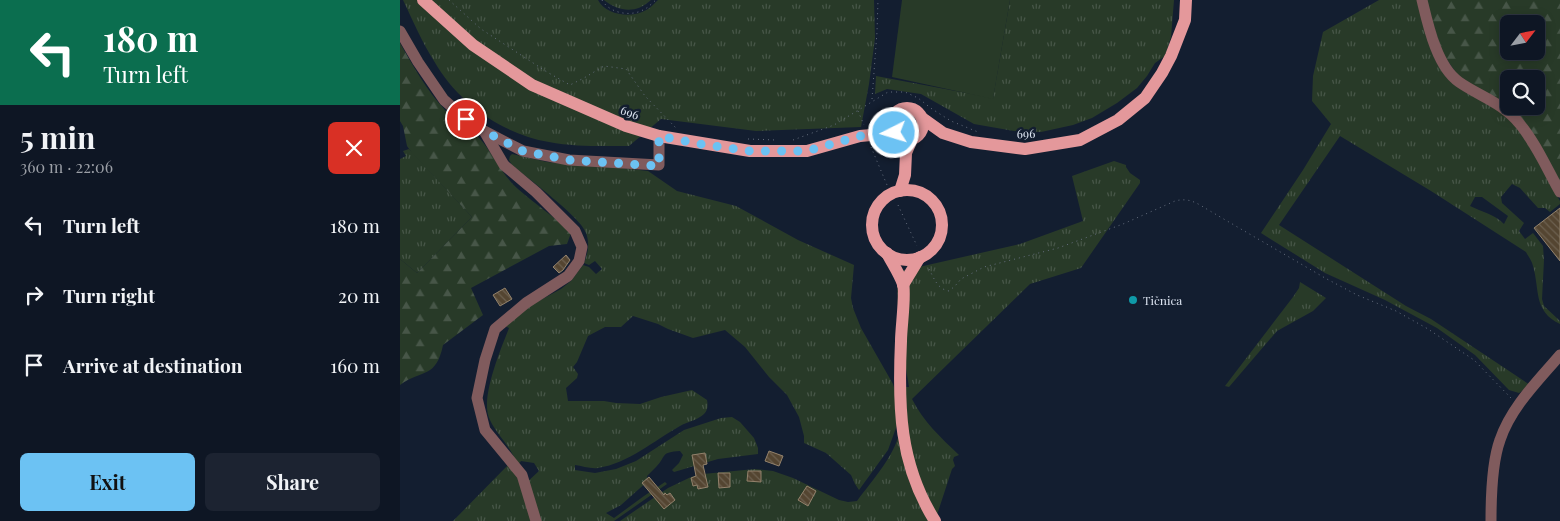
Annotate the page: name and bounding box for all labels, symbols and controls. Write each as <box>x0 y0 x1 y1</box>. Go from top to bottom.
text: 180 m <box>103 14 198 61</box>
north arrow <box>1500 15 1545 60</box>
map controls <box>1500 15 1545 115</box>
icon: left <box>20 20 85 85</box>
text: Turn left <box>103 59 188 89</box>
button: search <box>1500 70 1545 115</box>
pin <box>445 98 487 140</box>
street label: 696 <box>619 101 641 123</box>
icon: arrive <box>452 105 480 133</box>
position arrow <box>867 106 919 158</box>
text: 5 min <box>20 117 95 157</box>
button: close <box>328 122 380 174</box>
street label: 696 <box>1017 125 1035 141</box>
text: 360 m · 22:06 <box>20 156 113 177</box>
icon: left <box>20 211 48 239</box>
text: Turn left <box>63 212 140 238</box>
text: 180 m <box>330 212 380 238</box>
icon: right <box>20 281 48 309</box>
text: Turn right <box>63 282 155 308</box>
text: 20 m <box>338 282 380 308</box>
place label: Tičnica <box>1143 292 1182 308</box>
marker: Tičnica <box>1127 294 1139 306</box>
icon: arrive <box>20 351 48 379</box>
text: Arrive at destination <box>63 352 243 378</box>
text: 160 m <box>330 352 380 378</box>
button: Exit <box>20 453 195 511</box>
button: Share <box>205 453 380 511</box>

